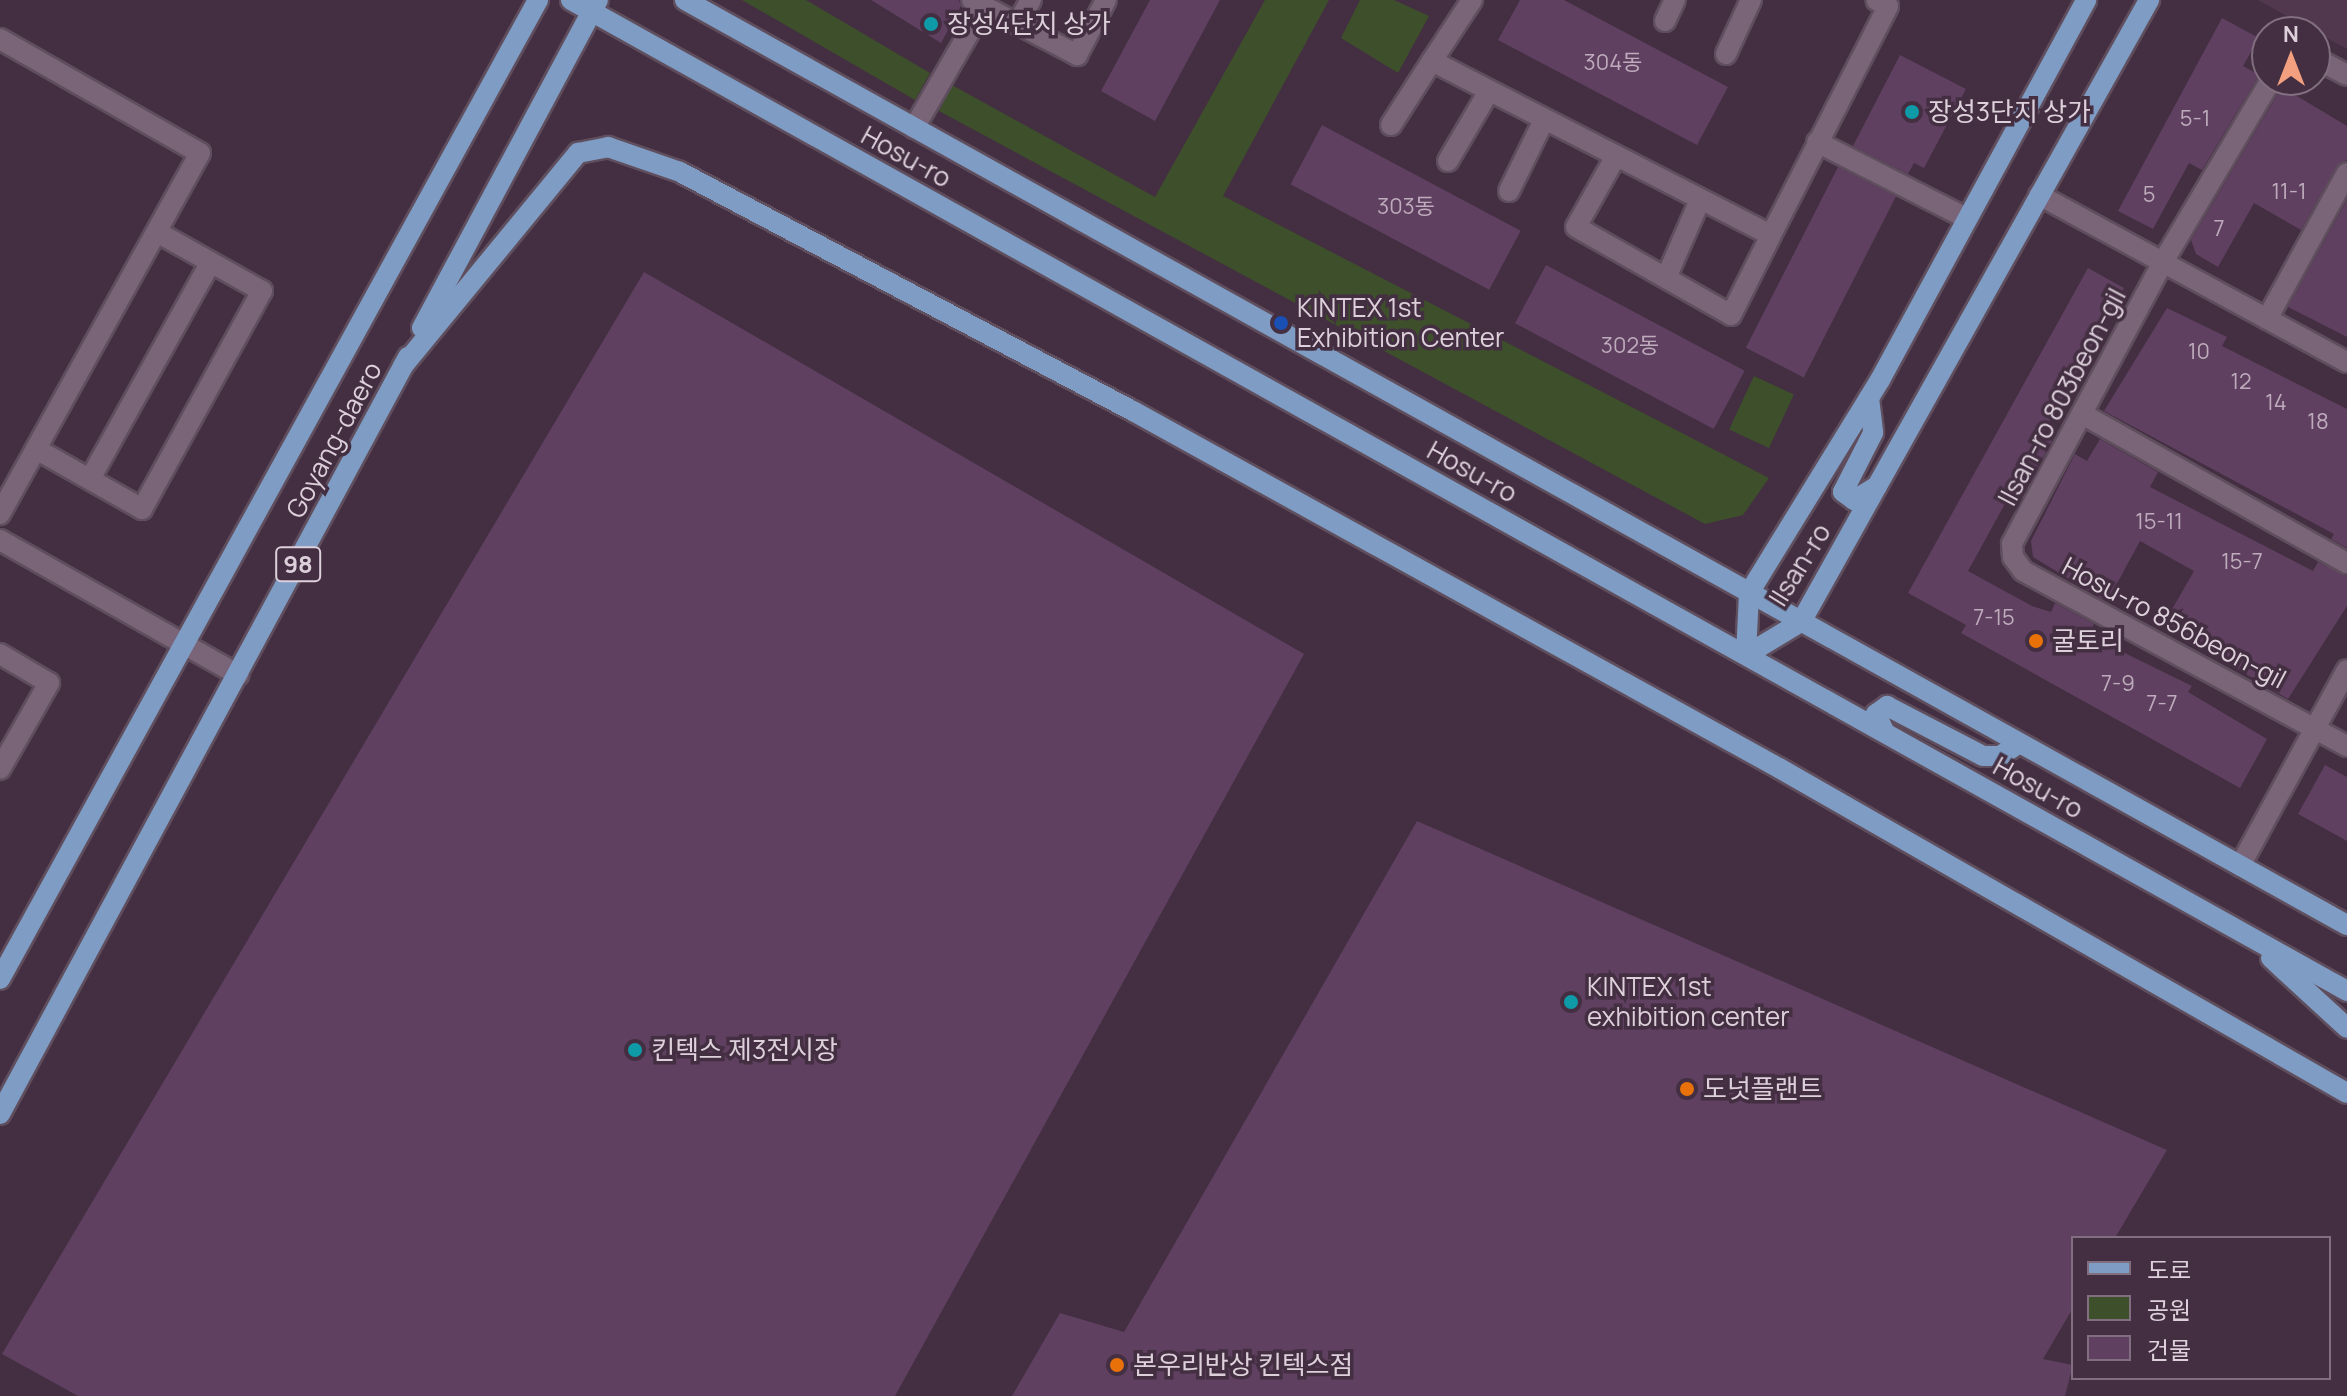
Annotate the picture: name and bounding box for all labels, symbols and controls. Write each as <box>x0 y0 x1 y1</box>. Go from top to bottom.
place label: 장성4단지 상가 <box>947 8 1111 40</box>
marker: 장성4단지 상가 <box>922 15 940 33</box>
north arrow <box>2251 16 2331 96</box>
text: N <box>2283 19 2299 49</box>
house number: 304동 <box>1584 50 1642 76</box>
place label: 장성3단지 상가 <box>1928 96 2091 128</box>
marker: 장성3단지 상가 <box>1903 103 1921 121</box>
house number: 5-1 <box>2180 106 2210 132</box>
street label: Hosu-ro <box>856 120 956 194</box>
house number: 11-1 <box>2272 179 2306 205</box>
house number: 5 <box>2143 182 2155 208</box>
house number: 303동 <box>1377 194 1435 220</box>
house number: 7 <box>2213 216 2225 242</box>
street label: Ilsan-ro 803beon-gil <box>1992 283 2132 511</box>
place label: KINTEX 1st Exhibition Center <box>1297 292 1504 354</box>
marker: KINTEX 1st Exhibition Center <box>1272 314 1290 332</box>
house number: 302동 <box>1601 333 1659 359</box>
house number: 10 <box>2188 339 2210 365</box>
street label: Goyang-daero <box>280 357 388 523</box>
house number: 12 <box>2230 369 2252 395</box>
house number: 14 <box>2265 390 2287 416</box>
house number: 18 <box>2307 409 2329 435</box>
street label: Hosu-ro <box>1422 435 1522 509</box>
house number: 15-11 <box>2135 509 2183 535</box>
street label: Ilsan-ro <box>1763 518 1837 612</box>
road number: 98 <box>274 544 322 584</box>
house number: 15-7 <box>2221 549 2263 575</box>
street label: Hosu-ro 856beon-gil <box>2057 551 2291 695</box>
house number: 7-15 <box>1973 605 2015 631</box>
place label: 굴토리 <box>2052 625 2124 657</box>
marker: 굴토리 <box>2027 632 2045 650</box>
house number: 7-9 <box>2101 671 2135 697</box>
house number: 7-7 <box>2146 691 2178 717</box>
street label: Hosu-ro <box>1988 751 2088 825</box>
place label: KINTEX 1st exhibition center <box>1587 971 1790 1032</box>
marker: KINTEX 1st exhibition center <box>1562 993 1580 1011</box>
place label: 킨텍스 제3전시장 <box>651 1034 838 1066</box>
marker: 킨텍스 제3전시장 <box>626 1041 644 1059</box>
place label: 도넛플랜트 <box>1703 1073 1823 1105</box>
marker: 도넛플랜트 <box>1678 1080 1696 1098</box>
legend <box>2071 1236 2331 1380</box>
text: 도로 <box>2147 1253 2191 1286</box>
text: 공원 <box>2147 1293 2191 1326</box>
text: 건물 <box>2147 1333 2191 1366</box>
place label: 본우리반상 킨텍스점 <box>1133 1349 1353 1381</box>
marker: 본우리반상 킨텍스점 <box>1108 1356 1126 1374</box>

